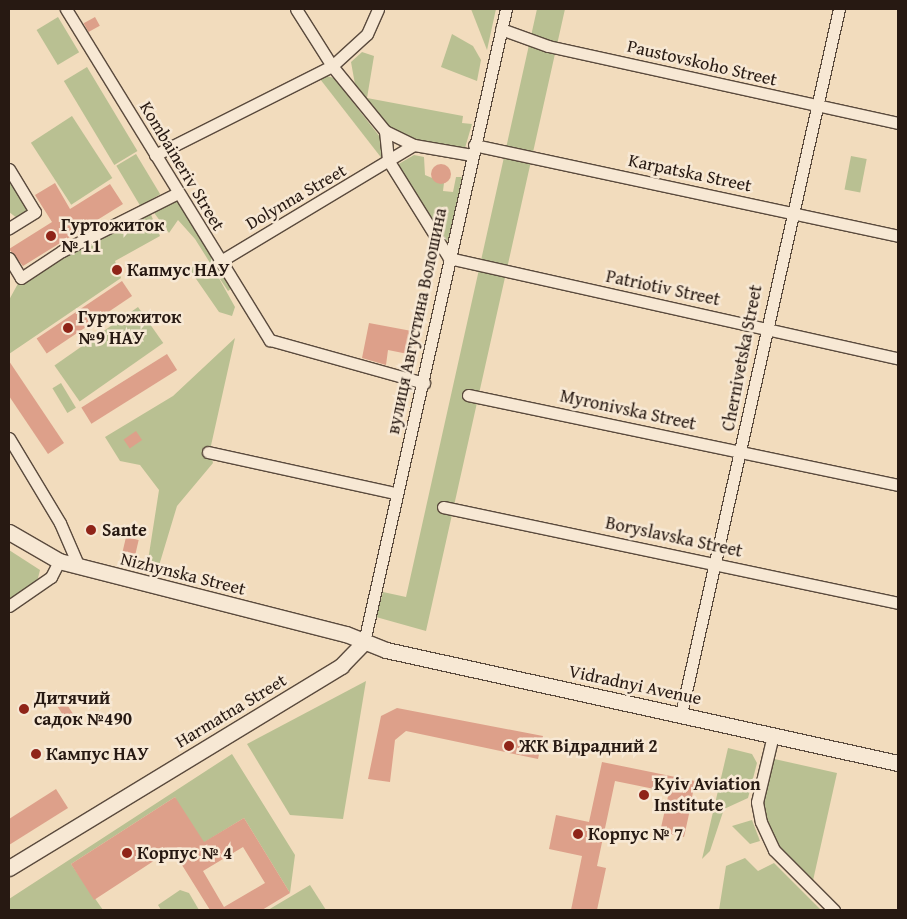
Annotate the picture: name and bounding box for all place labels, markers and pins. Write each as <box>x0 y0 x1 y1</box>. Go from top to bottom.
place label: Гуртожиток № 11 <box>61 215 164 258</box>
marker: Гуртожиток № 11 <box>45 230 57 242</box>
place label: Капмус НАУ <box>127 259 229 281</box>
marker: Капмус НАУ <box>111 264 123 276</box>
place label: Гуртожиток №9 НАУ <box>78 307 181 350</box>
marker: Гуртожиток №9 НАУ <box>62 322 74 334</box>
place label: Sante <box>102 519 147 541</box>
marker: Sante <box>84 523 98 537</box>
place label: Дитячий садок №490 <box>34 688 132 731</box>
marker: Дитячий садок №490 <box>18 703 30 715</box>
place label: ЖК Відрадний 2 <box>519 735 658 757</box>
marker: ЖК Відрадний 2 <box>503 740 515 752</box>
place label: Кампус НАУ <box>46 743 148 765</box>
marker: Кампус НАУ <box>30 748 42 760</box>
place label: Kyiv Aviation Institute <box>654 774 761 816</box>
marker: Kyiv Aviation Institute <box>638 789 650 801</box>
place label: Корпус № 7 <box>588 823 683 845</box>
marker: Корпус № 7 <box>572 828 584 840</box>
place label: Корпус № 4 <box>137 842 232 864</box>
marker: Корпус № 4 <box>121 847 133 859</box>

